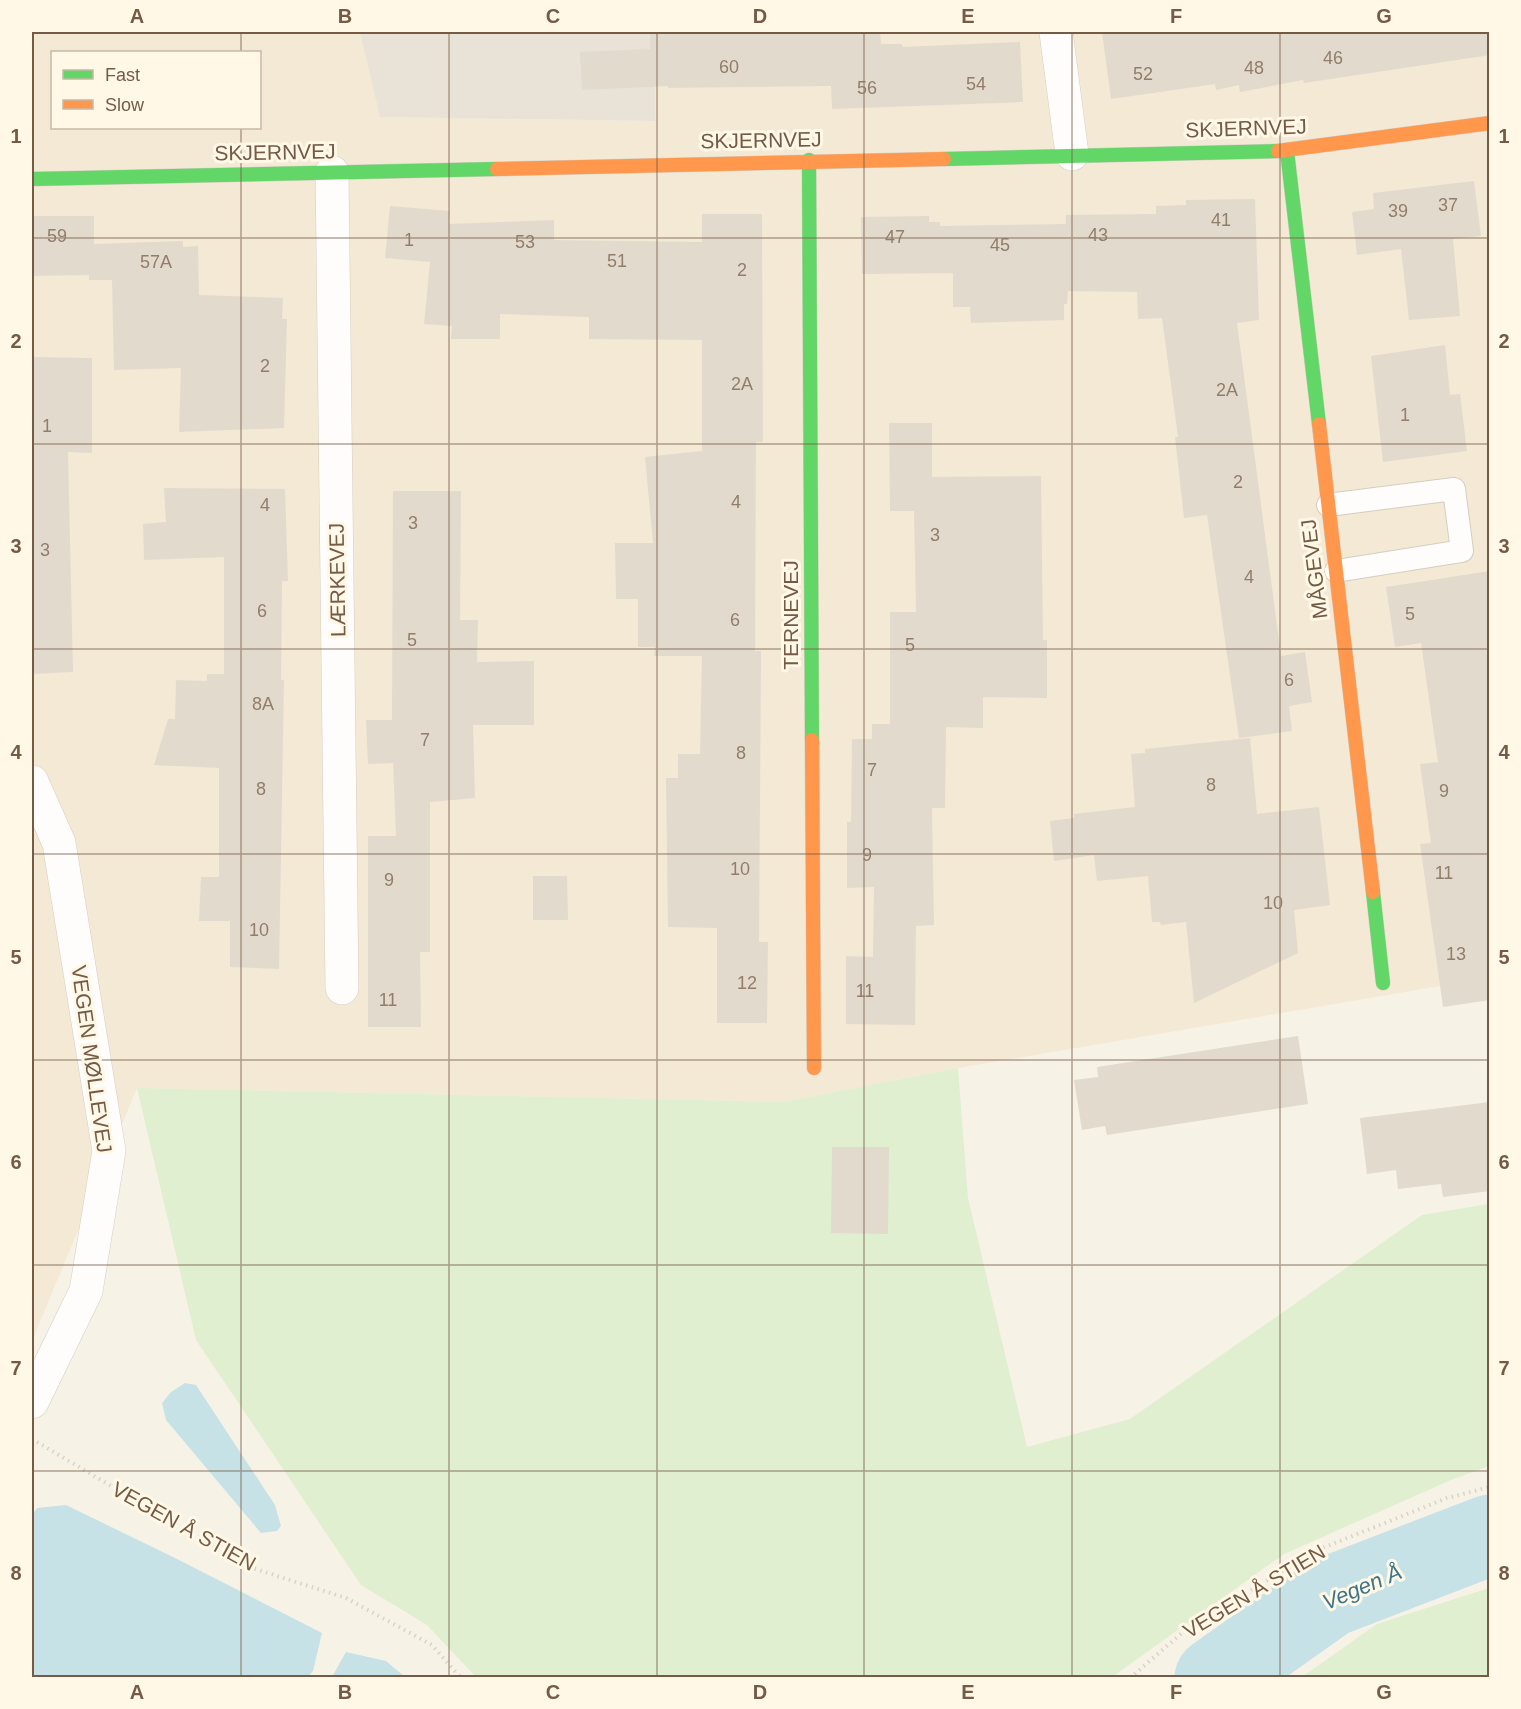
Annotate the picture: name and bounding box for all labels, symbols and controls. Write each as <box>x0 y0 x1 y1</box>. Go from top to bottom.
text: A <box>130 5 144 27</box>
text: B <box>338 5 352 27</box>
text: C <box>546 5 560 27</box>
text: D <box>753 5 767 27</box>
text: E <box>961 5 975 27</box>
text: F <box>1170 5 1182 27</box>
text: G <box>1376 5 1392 27</box>
house number: 46 <box>1323 48 1343 68</box>
legend <box>51 51 261 129</box>
house number: 60 <box>719 57 739 77</box>
house number: 48 <box>1244 58 1264 78</box>
house number: 52 <box>1133 64 1153 84</box>
text: Fast <box>105 65 140 85</box>
house number: 54 <box>966 74 986 94</box>
house number: 56 <box>857 78 877 98</box>
text: Slow <box>105 95 145 115</box>
street label: SKJERNVEJ <box>1185 114 1307 142</box>
text: 1 <box>10 125 22 147</box>
text: 1 <box>1498 125 1510 147</box>
street label: SKJERNVEJ <box>700 127 822 153</box>
street label: SKJERNVEJ <box>214 139 336 165</box>
house number: 37 <box>1438 195 1458 215</box>
house number: 39 <box>1388 201 1408 221</box>
house number: 41 <box>1211 210 1231 230</box>
house number: 43 <box>1088 225 1108 245</box>
house number: 59 <box>47 226 67 246</box>
house number: 47 <box>885 227 905 247</box>
house number: 1 <box>404 230 414 250</box>
house number: 53 <box>515 232 535 252</box>
house number: 45 <box>990 235 1010 255</box>
house number: 51 <box>607 251 627 271</box>
house number: 57A <box>140 252 172 272</box>
house number: 2 <box>737 260 747 280</box>
text: 2 <box>10 330 22 352</box>
text: 2 <box>1498 330 1510 352</box>
house number: 2 <box>260 356 270 376</box>
house number: 2A <box>731 374 753 394</box>
house number: 2A <box>1216 380 1238 400</box>
house number: 1 <box>1400 405 1410 425</box>
house number: 1 <box>42 416 52 436</box>
house number: 2 <box>1233 472 1243 492</box>
house number: 4 <box>731 492 741 512</box>
house number: 4 <box>260 495 270 515</box>
house number: 3 <box>408 513 418 533</box>
street label: MÅGEVEJ <box>1296 518 1332 620</box>
street label: LÆRKEVEJ <box>325 523 349 637</box>
house number: 3 <box>930 525 940 545</box>
text: 3 <box>10 535 22 557</box>
text: 3 <box>1498 535 1510 557</box>
house number: 3 <box>40 540 50 560</box>
street label: TERNEVEJ <box>779 560 802 670</box>
house number: 4 <box>1244 567 1254 587</box>
house number: 6 <box>257 601 267 621</box>
house number: 5 <box>1405 604 1415 624</box>
house number: 6 <box>730 610 740 630</box>
house number: 5 <box>407 630 417 650</box>
house number: 5 <box>905 635 915 655</box>
house number: 6 <box>1284 670 1294 690</box>
house number: 8A <box>252 694 274 714</box>
house number: 7 <box>420 730 430 750</box>
text: 4 <box>10 741 22 763</box>
text: 4 <box>1498 741 1510 763</box>
house number: 8 <box>736 743 746 763</box>
house number: 7 <box>867 760 877 780</box>
house number: 8 <box>1206 775 1216 795</box>
house number: 8 <box>256 779 266 799</box>
house number: 9 <box>1439 781 1449 801</box>
house number: 9 <box>862 845 872 865</box>
house number: 10 <box>730 859 750 879</box>
house number: 11 <box>1435 863 1453 883</box>
house number: 9 <box>384 870 394 890</box>
house number: 10 <box>1263 893 1283 913</box>
house number: 10 <box>249 920 269 940</box>
house number: 13 <box>1446 944 1466 964</box>
text: 5 <box>10 946 22 968</box>
text: 5 <box>1498 946 1510 968</box>
street label: VEGEN MØLLEVEJ <box>67 964 117 1154</box>
house number: 12 <box>737 973 757 993</box>
house number: 11 <box>856 981 874 1001</box>
house number: 11 <box>379 990 397 1010</box>
text: 6 <box>10 1151 22 1173</box>
text: 6 <box>1498 1151 1510 1173</box>
text: 7 <box>10 1357 22 1379</box>
text: 7 <box>1498 1357 1510 1379</box>
street label: VEGEN Å STIEN <box>108 1477 260 1575</box>
street label: VEGEN Å STIEN <box>1179 1540 1329 1642</box>
water label: Vegen Å <box>1319 1559 1405 1615</box>
text: 8 <box>10 1562 22 1584</box>
text: 8 <box>1498 1562 1510 1584</box>
text: A <box>130 1681 144 1703</box>
text: B <box>338 1681 352 1703</box>
text: C <box>546 1681 560 1703</box>
text: D <box>753 1681 767 1703</box>
text: E <box>961 1681 975 1703</box>
text: F <box>1170 1681 1182 1703</box>
text: G <box>1376 1681 1392 1703</box>

